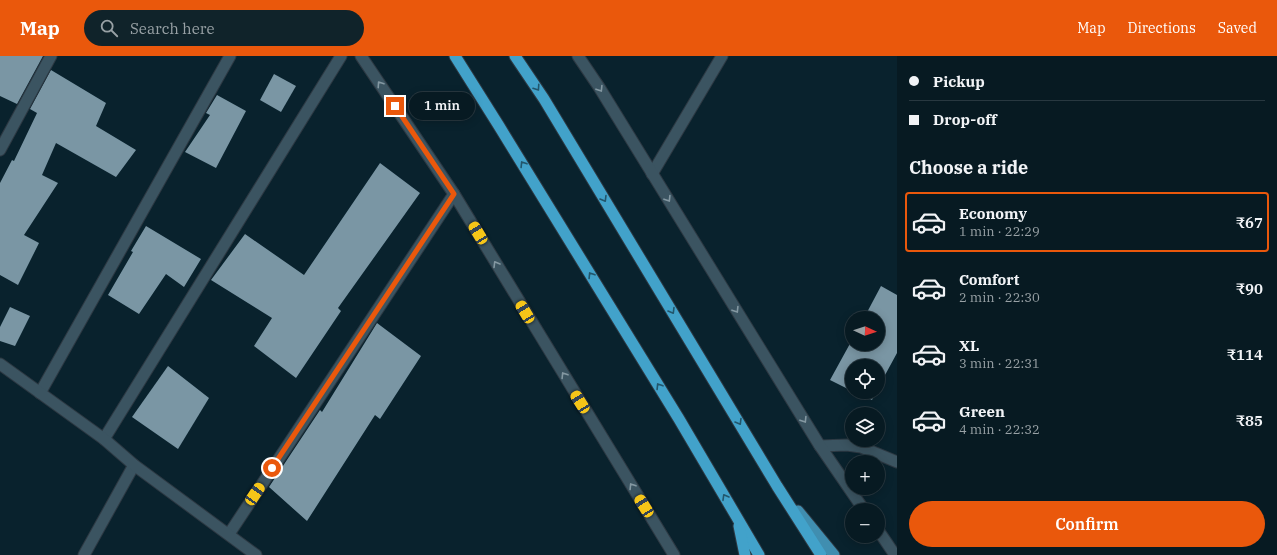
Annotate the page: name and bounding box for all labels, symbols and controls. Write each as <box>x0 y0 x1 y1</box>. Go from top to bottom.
search box <box>84 10 364 46</box>
text: Map <box>20 16 60 40</box>
icon: search <box>98 17 120 39</box>
text: Search here <box>130 19 214 38</box>
text: Map <box>1077 19 1106 37</box>
text: Directions <box>1128 19 1196 37</box>
text: Saved <box>1218 19 1257 37</box>
text: Pickup <box>933 72 985 91</box>
one-way arrow <box>378 82 385 89</box>
one-way arrow <box>532 84 539 91</box>
one-way arrow <box>595 84 602 91</box>
callout: 1 min <box>409 92 475 120</box>
route end <box>386 97 404 115</box>
text: 1 min <box>424 97 460 114</box>
text: Drop-off <box>933 110 997 129</box>
text: Choose a ride <box>909 156 1028 179</box>
one-way arrow <box>520 161 527 168</box>
one-way arrow <box>600 195 607 202</box>
one-way arrow <box>663 195 671 202</box>
icon: car <box>911 204 947 240</box>
text: Economy <box>959 204 1027 223</box>
text: ₹67 <box>1236 213 1263 232</box>
car <box>467 220 489 246</box>
text: 1 min · 22:29 <box>959 223 1040 240</box>
one-way arrow <box>493 261 501 268</box>
icon: car <box>911 270 947 306</box>
text: Comfort <box>959 270 1019 289</box>
one-way arrow <box>588 272 595 279</box>
text: ₹90 <box>1236 279 1263 298</box>
text: 2 min · 22:30 <box>959 289 1040 306</box>
car <box>514 299 536 325</box>
one-way arrow <box>731 306 739 313</box>
one-way arrow <box>667 307 674 314</box>
north arrow <box>845 311 885 351</box>
map controls <box>845 311 885 543</box>
icon: car <box>911 336 947 372</box>
text: XL <box>959 336 979 355</box>
text: ₹114 <box>1227 345 1263 364</box>
text: 3 min · 22:31 <box>959 355 1040 372</box>
button: locate <box>845 359 885 399</box>
one-way arrow <box>561 372 568 379</box>
one-way arrow <box>657 383 664 390</box>
car <box>569 389 591 415</box>
icon: car <box>911 402 947 438</box>
text: Green <box>959 402 1005 421</box>
button: layers <box>845 407 885 447</box>
text: ₹85 <box>1236 411 1263 430</box>
one-way arrow <box>800 416 807 423</box>
one-way arrow <box>734 418 741 425</box>
text: 4 min · 22:32 <box>959 421 1040 438</box>
button: + <box>845 455 885 495</box>
route start <box>263 459 281 477</box>
car <box>243 481 267 507</box>
one-way arrow <box>629 483 636 490</box>
car <box>633 493 655 519</box>
one-way arrow <box>723 494 730 501</box>
button: Confirm <box>909 501 1265 547</box>
button: − <box>845 503 885 543</box>

